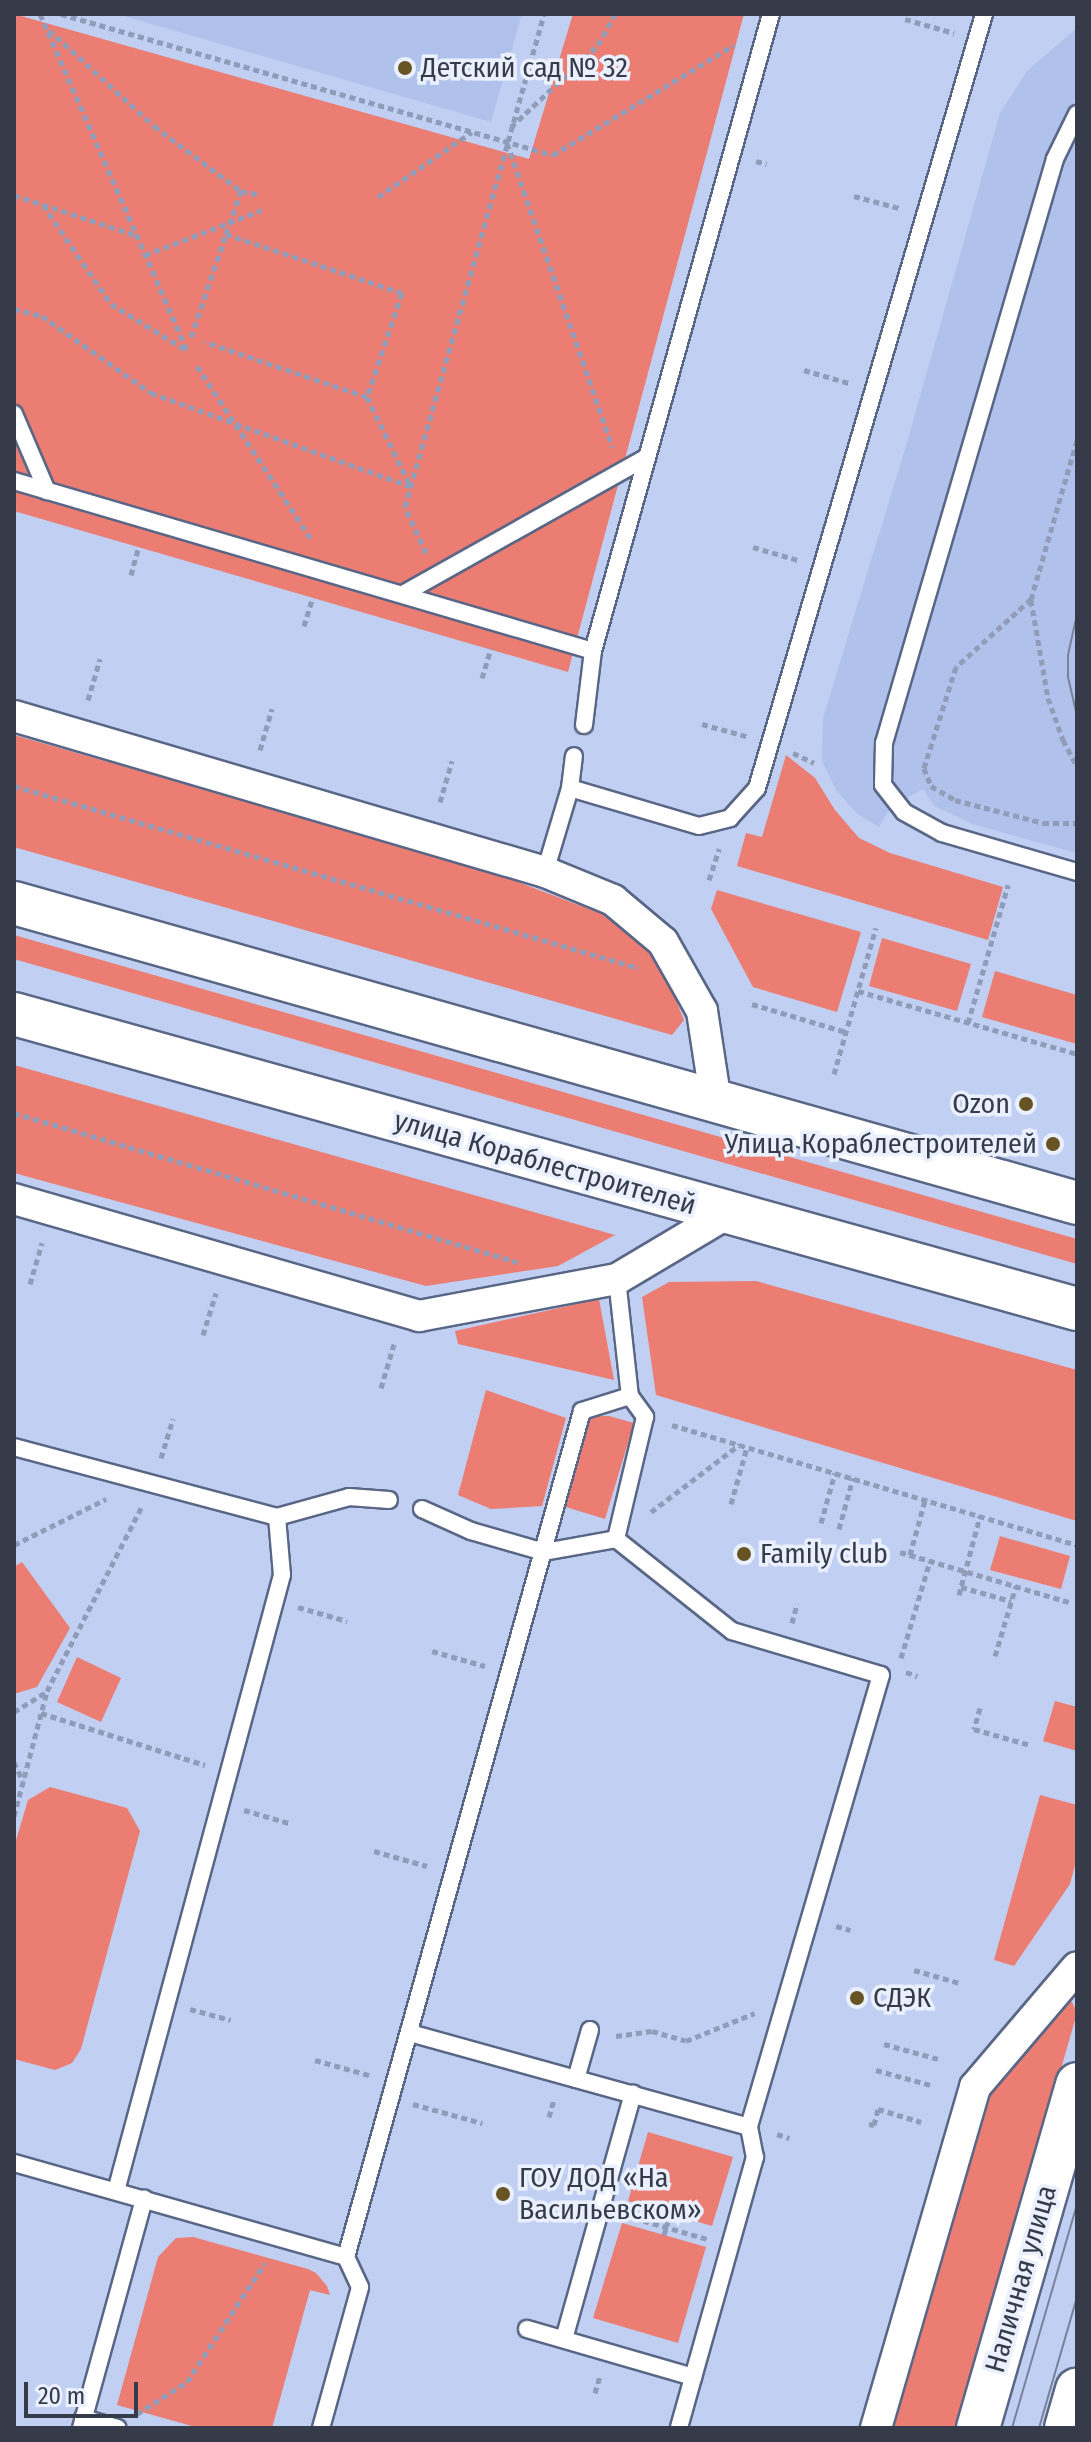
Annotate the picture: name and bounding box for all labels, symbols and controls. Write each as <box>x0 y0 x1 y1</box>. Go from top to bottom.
place label: Детский сад № 32 <box>421 51 628 85</box>
marker: Детский сад № 32 <box>396 59 414 77</box>
place label: Ozon <box>952 1087 1010 1121</box>
marker: Ozon <box>1017 1095 1035 1113</box>
street label: улица Кораблестроителей <box>390 1104 700 1222</box>
place label: Улица Кораблестроителей <box>725 1127 1037 1161</box>
marker: Улица Кораблестроителей <box>1044 1135 1062 1153</box>
place label: Family club <box>760 1537 888 1571</box>
marker: Family club <box>735 1545 753 1563</box>
place label: СДЭК <box>873 1981 931 2015</box>
marker: СДЭК <box>848 1989 866 2007</box>
place label: ГОУ ДОД «На Васильевском» <box>519 2161 702 2227</box>
street label: Наличная улица <box>978 2182 1064 2376</box>
marker: ГОУ ДОД «На Васильевском» <box>494 2185 512 2203</box>
scale bar <box>28 2366 142 2416</box>
text: 20 m <box>38 2382 85 2410</box>

